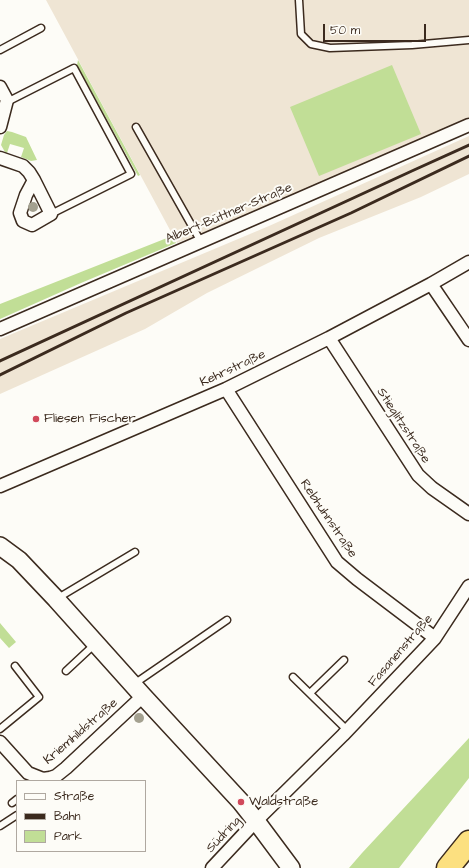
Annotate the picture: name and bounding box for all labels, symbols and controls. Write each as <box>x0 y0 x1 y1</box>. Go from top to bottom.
scale bar <box>325 16 428 42</box>
text: 50 m <box>330 22 360 39</box>
street label: Albert-Büttner-Straße <box>163 180 295 248</box>
street label: Kehrstraße <box>198 347 268 391</box>
street label: Stieglitzstraße <box>373 385 433 467</box>
place label: Fliesen Fischer <box>44 411 136 427</box>
marker: Fliesen Fischer <box>31 414 41 424</box>
street label: Rebhuhnstraße <box>296 477 360 561</box>
street label: Fasanenstraße <box>365 612 437 690</box>
street label: Kriemhildstraße <box>41 696 121 768</box>
legend <box>16 780 146 852</box>
text: Straße <box>54 788 94 805</box>
place label: Waldstraße <box>249 794 318 810</box>
marker: Waldstraße <box>236 797 246 807</box>
text: Bahn <box>54 808 81 825</box>
street label: Südring <box>203 814 245 856</box>
text: Park <box>54 828 82 845</box>

